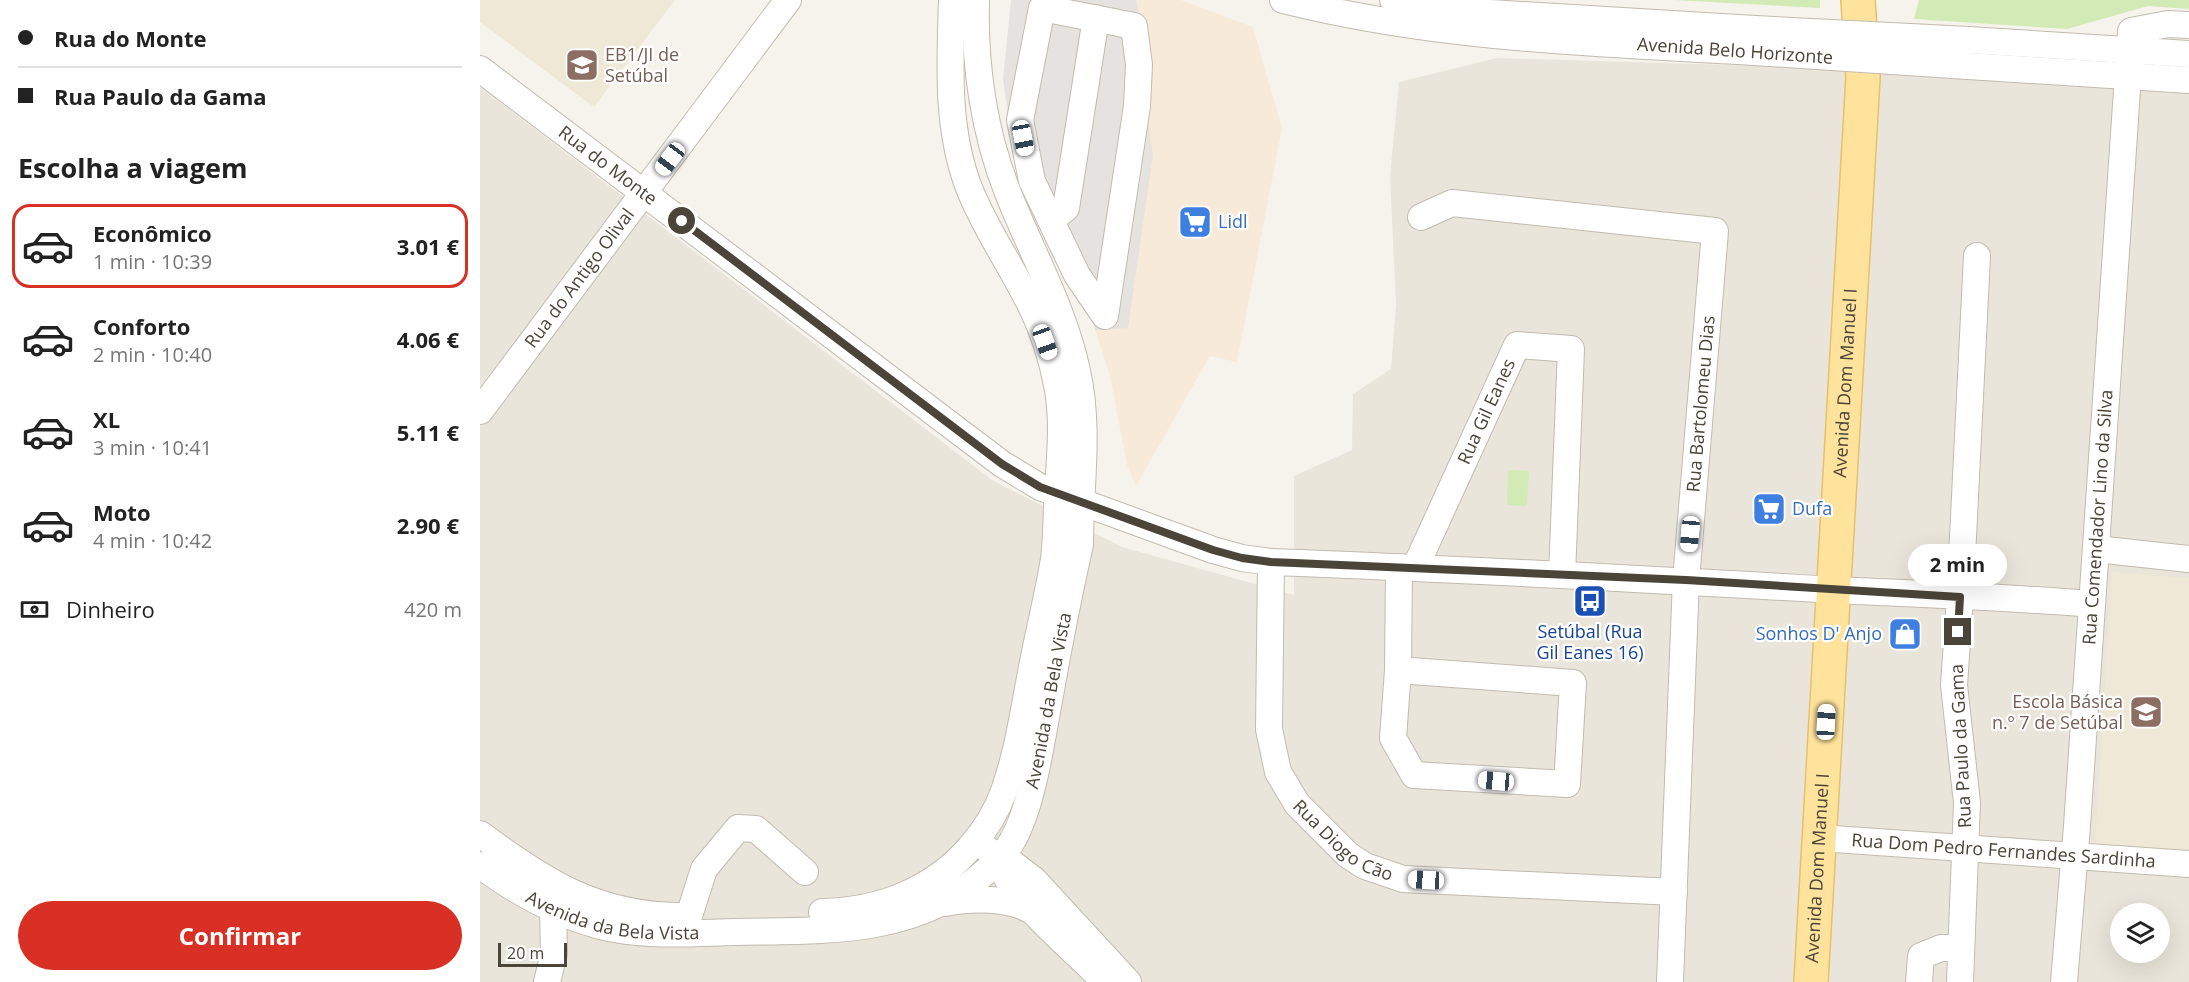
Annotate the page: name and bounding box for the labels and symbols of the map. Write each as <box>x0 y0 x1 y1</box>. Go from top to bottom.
street label: Avenida Belo Horizonte <box>1636 31 1834 69</box>
place label: EB1/JI de Setúbal <box>605 42 679 87</box>
school or university icon: EB1/JI de Setúbal <box>564 47 600 83</box>
car <box>1011 119 1035 157</box>
street label: Rua do Monte <box>554 120 662 210</box>
car <box>652 139 688 179</box>
street label: Rua do Antigo Olival <box>519 203 639 352</box>
supermarket icon: Lidl <box>1177 204 1213 240</box>
route start <box>668 207 695 234</box>
place label: Lidl <box>1218 209 1248 233</box>
street label: Avenida Dom Manuel I <box>1827 288 1862 478</box>
street label: Rua Bartolomeu Dias <box>1680 315 1720 493</box>
car <box>1030 322 1060 362</box>
street label: Rua Gil Eanes <box>1451 355 1520 468</box>
street label: Rua Comendador Lino da Silva <box>2076 389 2118 646</box>
supermarket icon: Dufa <box>1751 491 1787 527</box>
place label: Dufa <box>1792 496 1832 520</box>
car <box>1679 515 1701 553</box>
callout: 2 min <box>1908 545 2008 587</box>
bus stop icon: Setúbal (Rua Gil Eanes 16) <box>1572 583 1608 619</box>
street label: Avenida da Bela Vista <box>1019 610 1076 791</box>
shop icon: Sonhos D' Anjo <box>1887 616 1923 652</box>
route end <box>1944 618 1971 645</box>
place label: Setúbal (Rua Gil Eanes 16) <box>1536 619 1644 664</box>
place label: Sonhos D' Anjo <box>1756 621 1882 645</box>
street label: Rua Paulo da Gama <box>1944 663 1976 829</box>
place label: Escola Básica n.º 7 de Setúbal <box>1992 689 2123 734</box>
school or university icon: Escola Básica n.º 7 de Setúbal <box>2128 694 2164 730</box>
car <box>1816 704 1836 740</box>
car <box>1477 770 1515 792</box>
street label: Avenida Dom Manuel I <box>1799 773 1834 964</box>
street label: Rua Diogo Cão <box>1288 794 1397 886</box>
street label: Rua Dom Pedro Fernandes Sardinha <box>1851 827 2157 873</box>
car <box>1408 870 1444 890</box>
street label: Avenida da Bela Vista <box>522 885 700 945</box>
scale bar <box>498 940 567 968</box>

